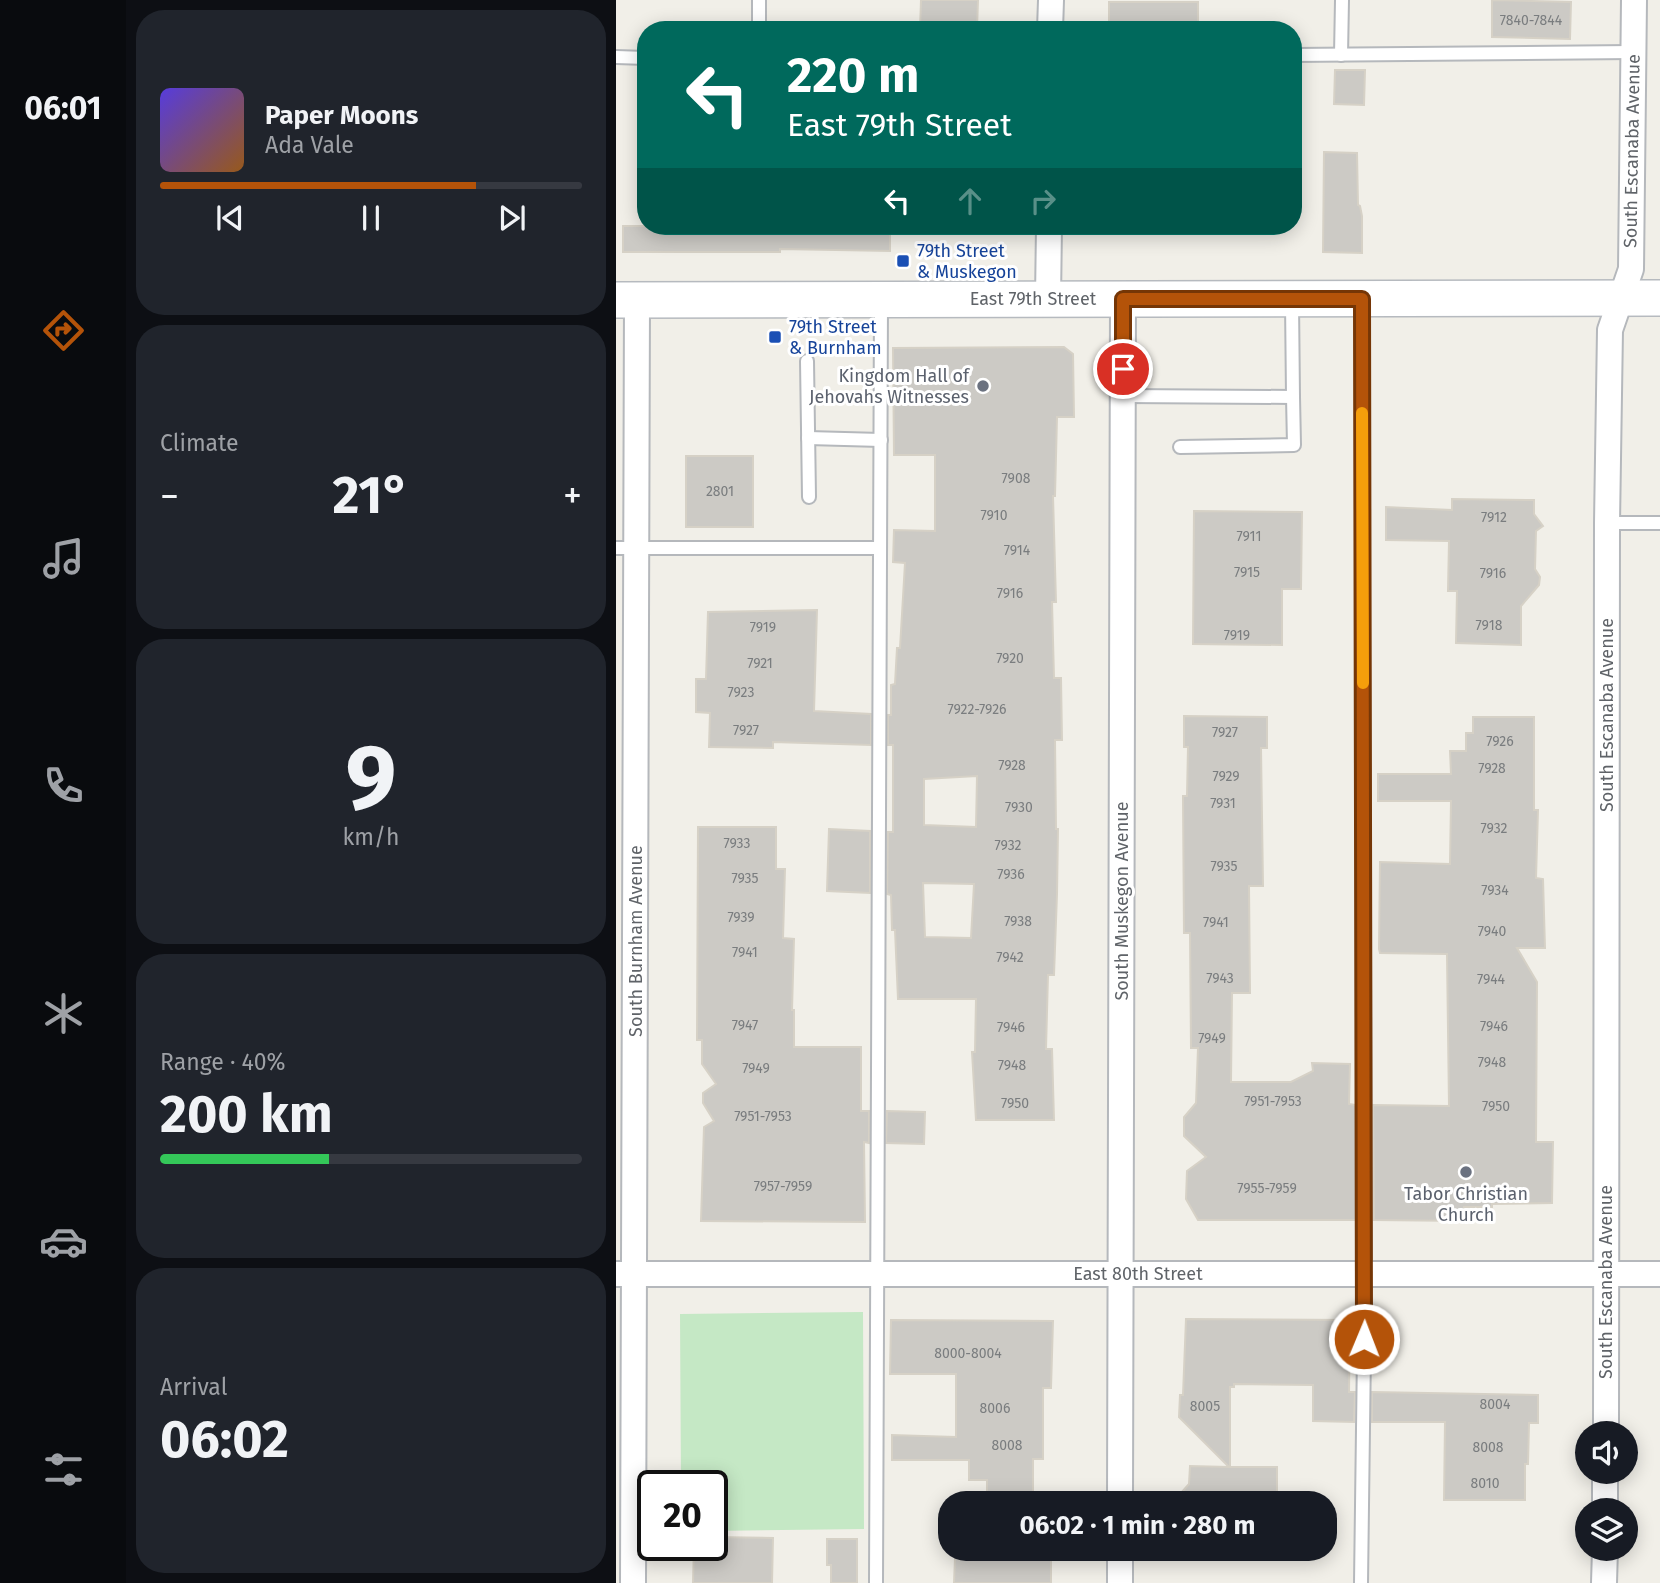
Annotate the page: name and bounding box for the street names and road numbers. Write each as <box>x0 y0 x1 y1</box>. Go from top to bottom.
street label: South Escanaba Avenue <box>1619 54 1645 248</box>
street label: East 79th Street <box>970 288 1097 310</box>
street label: South Escanaba Avenue <box>1596 618 1618 812</box>
street label: South Muskegon Avenue <box>1111 801 1133 1001</box>
street label: South Burnham Avenue <box>625 845 647 1037</box>
street label: South Escanaba Avenue <box>1595 1185 1617 1379</box>
street label: East 80th Street <box>1073 1263 1203 1285</box>

